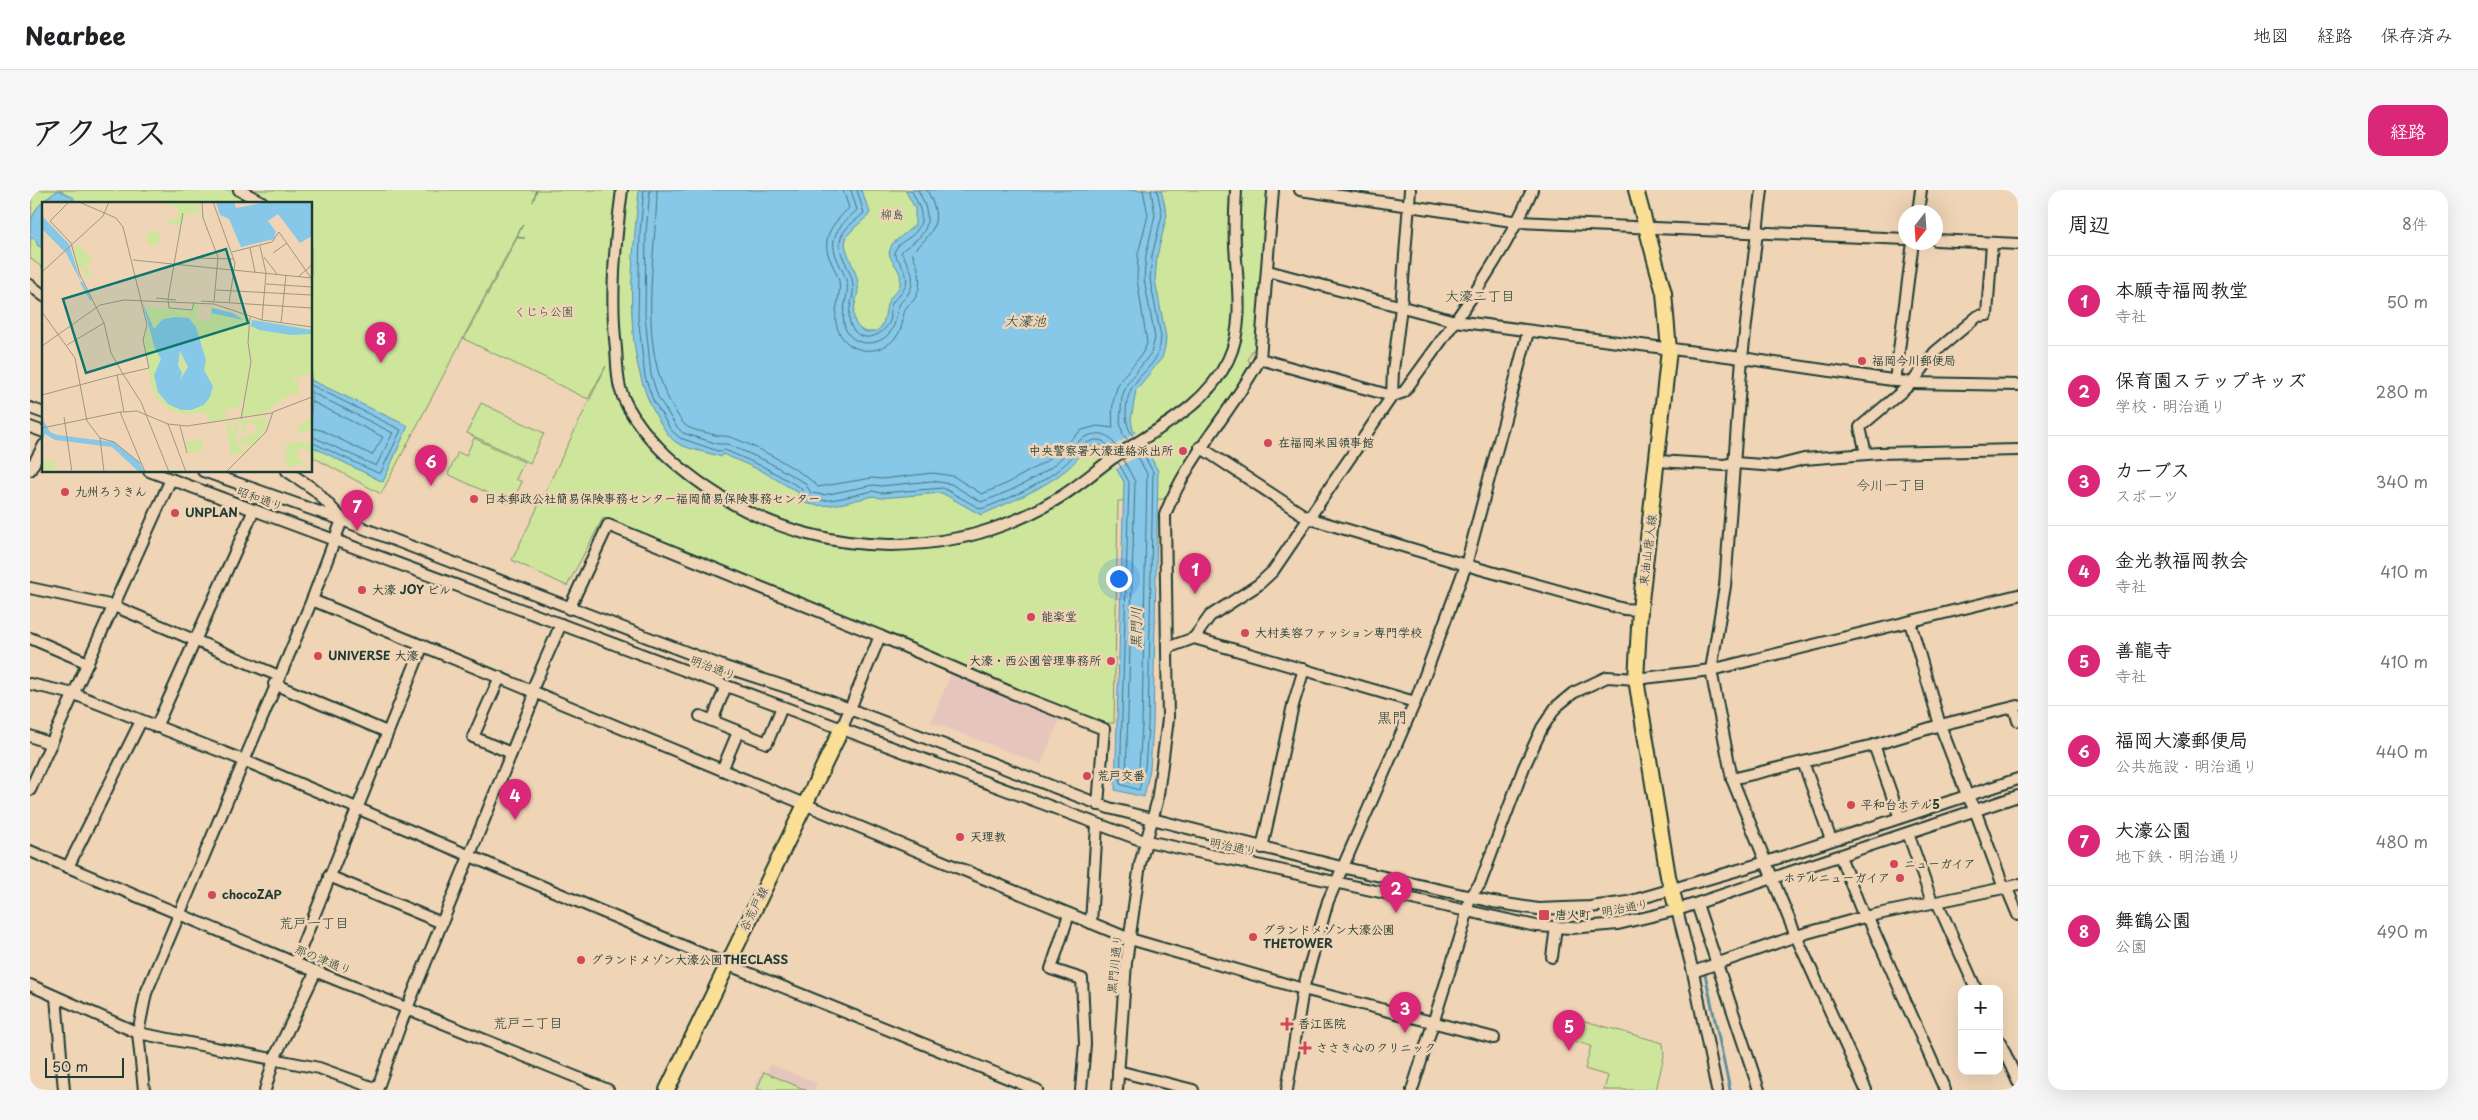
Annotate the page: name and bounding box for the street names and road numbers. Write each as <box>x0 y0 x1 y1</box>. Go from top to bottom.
street label: 昭和通り <box>235 481 286 515</box>
street label: 東油山唐人線 <box>1634 513 1660 587</box>
street label: 明治通り <box>688 650 739 684</box>
street label: 明治通り <box>1208 832 1259 860</box>
street label: 谷荒戸線 <box>734 883 772 934</box>
street label: 明治通り <box>1600 894 1650 920</box>
street label: 黒門川通り <box>1102 933 1126 995</box>
street label: 那の津通り <box>292 939 355 979</box>

